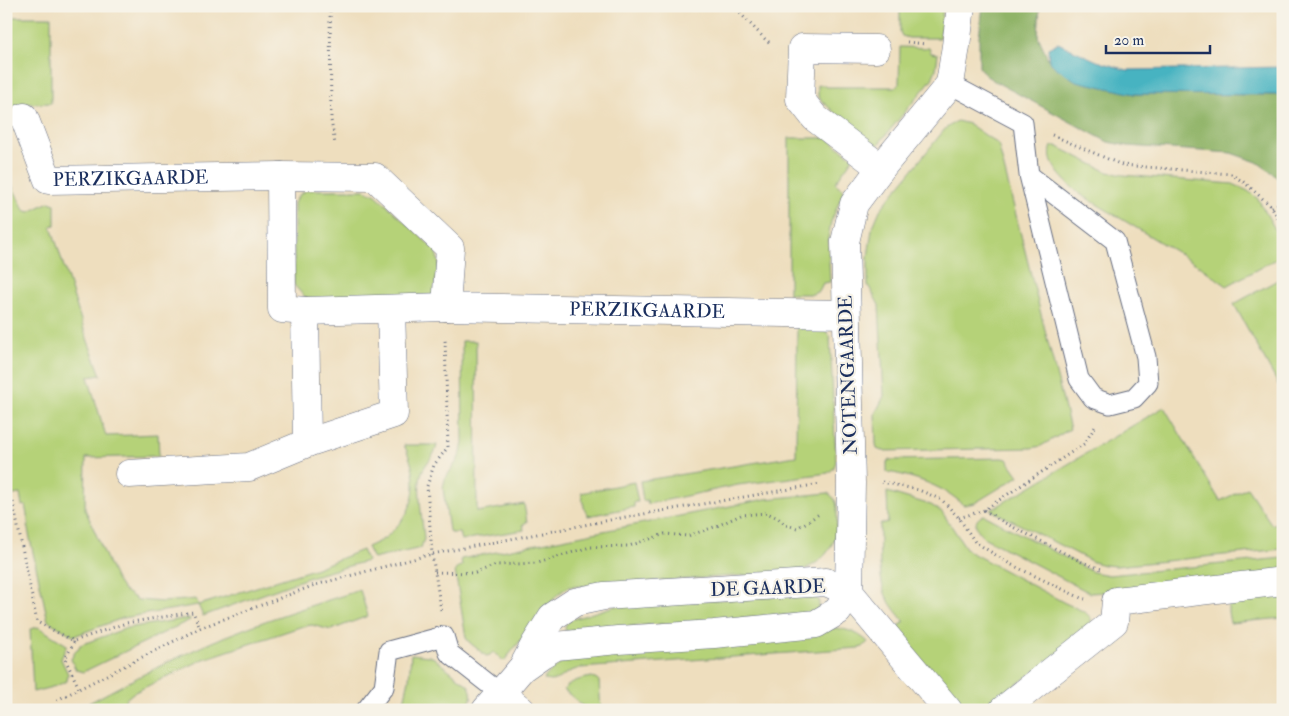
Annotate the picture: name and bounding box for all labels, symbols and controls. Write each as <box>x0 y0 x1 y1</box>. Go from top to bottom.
scale bar <box>1106 22 1210 54</box>
text: 20 m <box>1114 31 1144 50</box>
street label: PERZIKGAARDE <box>52 165 209 192</box>
street label: NOTENGAARDE <box>833 295 863 455</box>
street label: PERZIKGAARDE <box>569 297 726 324</box>
street label: DE GAARDE <box>710 574 827 602</box>

